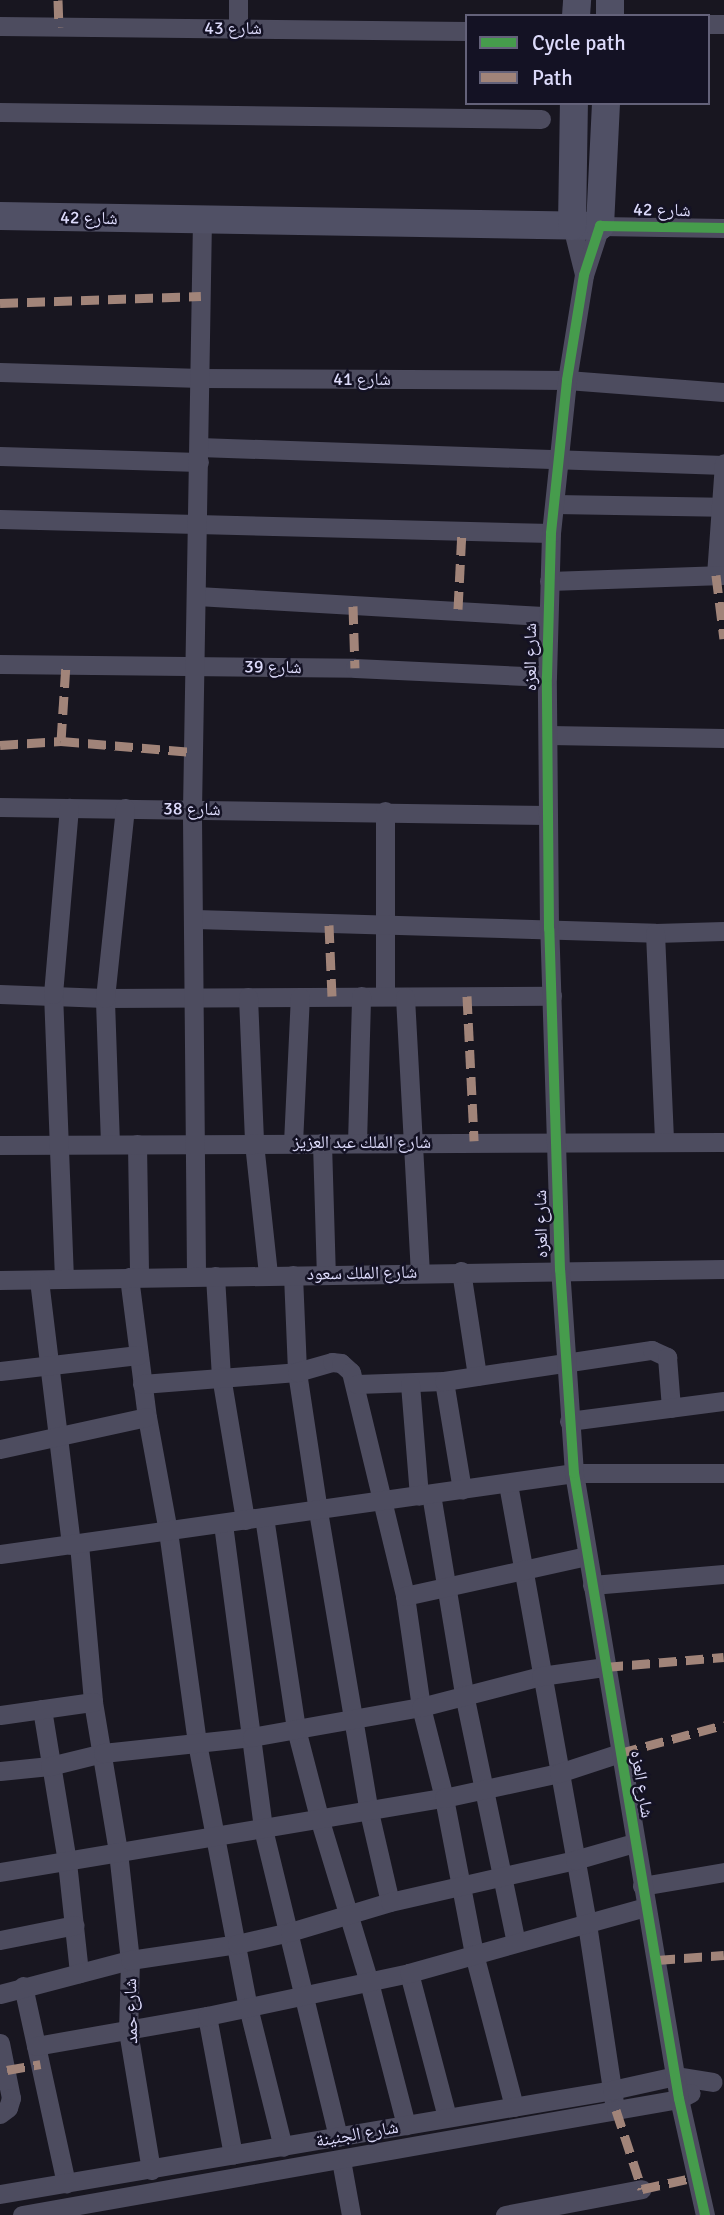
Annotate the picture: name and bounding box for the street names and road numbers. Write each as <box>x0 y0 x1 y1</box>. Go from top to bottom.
street label: شارع 43 <box>204 17 262 39</box>
street label: شارع 42 <box>633 199 691 221</box>
street label: شارع 42 <box>60 207 118 229</box>
street label: شارع 41 <box>333 368 391 390</box>
street label: شارع العزه <box>519 623 541 691</box>
street label: شارع 39 <box>244 656 302 678</box>
street label: شارع 38 <box>163 798 221 820</box>
street label: شارع الملك عبد العزيز <box>293 1131 431 1153</box>
street label: شارع العزه <box>530 1190 552 1258</box>
street label: شارع الملك سعود <box>307 1261 417 1285</box>
street label: شارع العزه <box>626 1749 658 1819</box>
street label: شارع حمد <box>120 1978 142 2044</box>
street label: شارع الجنينة <box>314 2116 400 2152</box>

